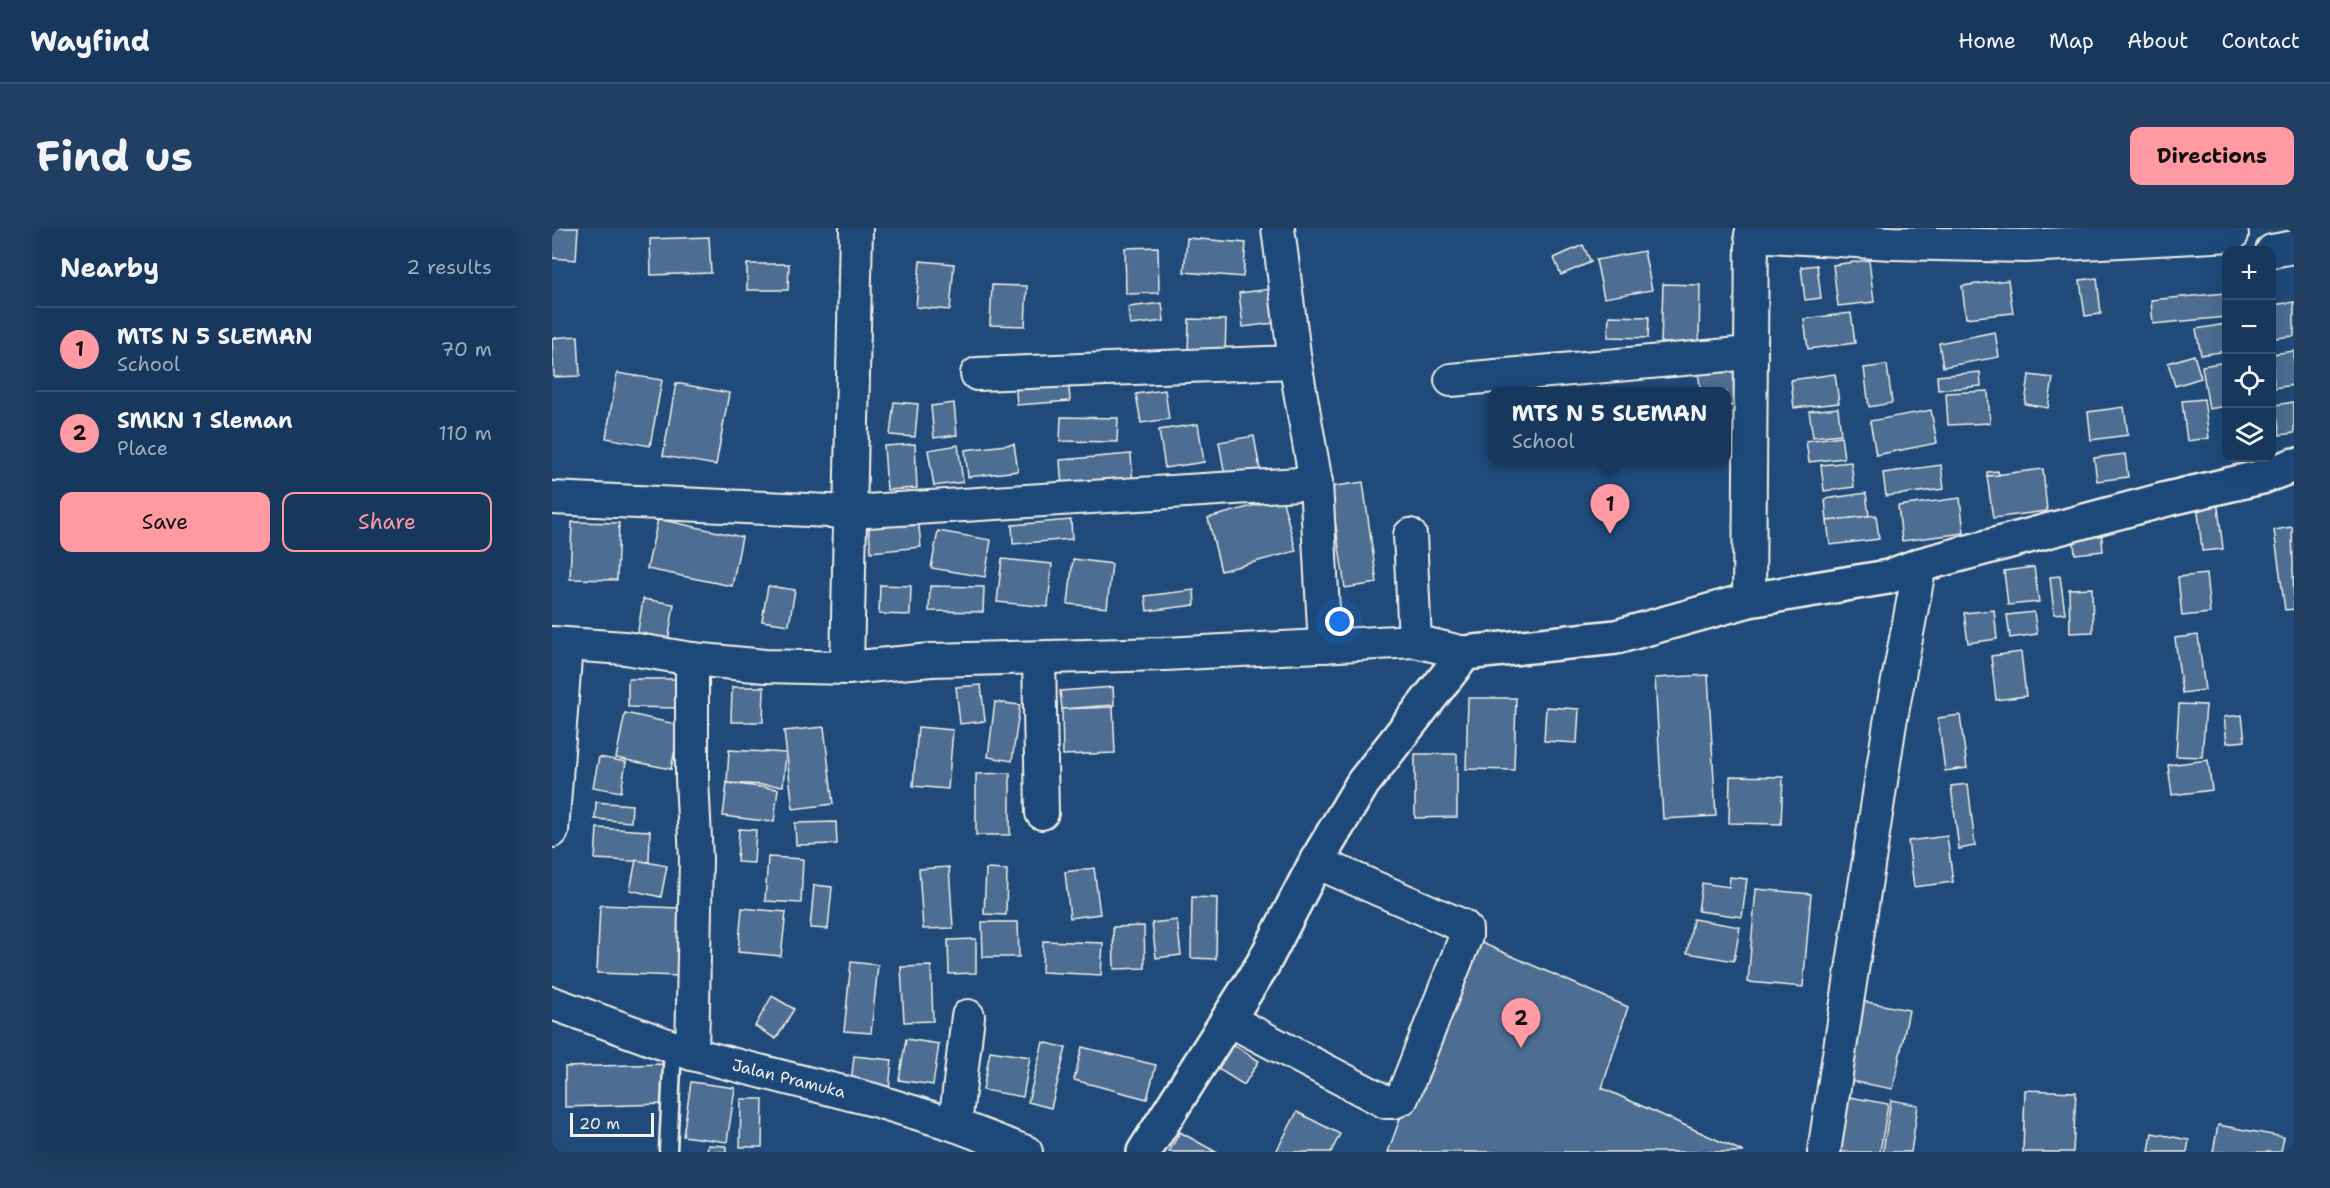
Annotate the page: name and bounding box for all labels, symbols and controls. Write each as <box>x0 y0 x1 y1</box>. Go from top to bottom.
text: Wayfind <box>30 22 150 60</box>
text: Home <box>1958 27 2016 55</box>
text: Map <box>2049 27 2094 55</box>
text: About <box>2127 27 2188 55</box>
text: Contact <box>2221 27 2300 55</box>
button: Directions <box>2130 127 2294 185</box>
text: Find us <box>36 128 193 184</box>
map controls <box>2222 246 2276 462</box>
button: + <box>2222 246 2276 300</box>
text: Nearby <box>60 250 159 285</box>
text: 2 results <box>406 254 492 280</box>
button: − <box>2222 300 2276 354</box>
text: MTS N 5 SLEMAN <box>117 322 313 351</box>
text: 1 <box>75 336 84 362</box>
text: 70 m <box>440 336 492 362</box>
text: School <box>117 351 180 377</box>
button: locate <box>2222 354 2276 408</box>
popup <box>1488 387 1731 465</box>
text: MTS N 5 SLEMAN <box>1512 399 1707 428</box>
text: SMKN 1 Sleman <box>117 406 293 435</box>
button: layers <box>2222 408 2276 462</box>
text: 2 <box>73 420 87 446</box>
text: 110 m <box>438 420 492 446</box>
text: School <box>1512 428 1575 454</box>
text: Place <box>117 435 168 461</box>
pin: 1 <box>1590 484 1630 534</box>
button: Save <box>60 492 270 552</box>
button: Share <box>282 492 492 552</box>
your location <box>1325 607 1354 636</box>
pin: 2 <box>1502 998 1540 1048</box>
street label: Jalan Pramuka <box>730 1054 848 1103</box>
scale bar <box>570 1110 654 1138</box>
text: 20 m <box>579 1113 620 1134</box>

